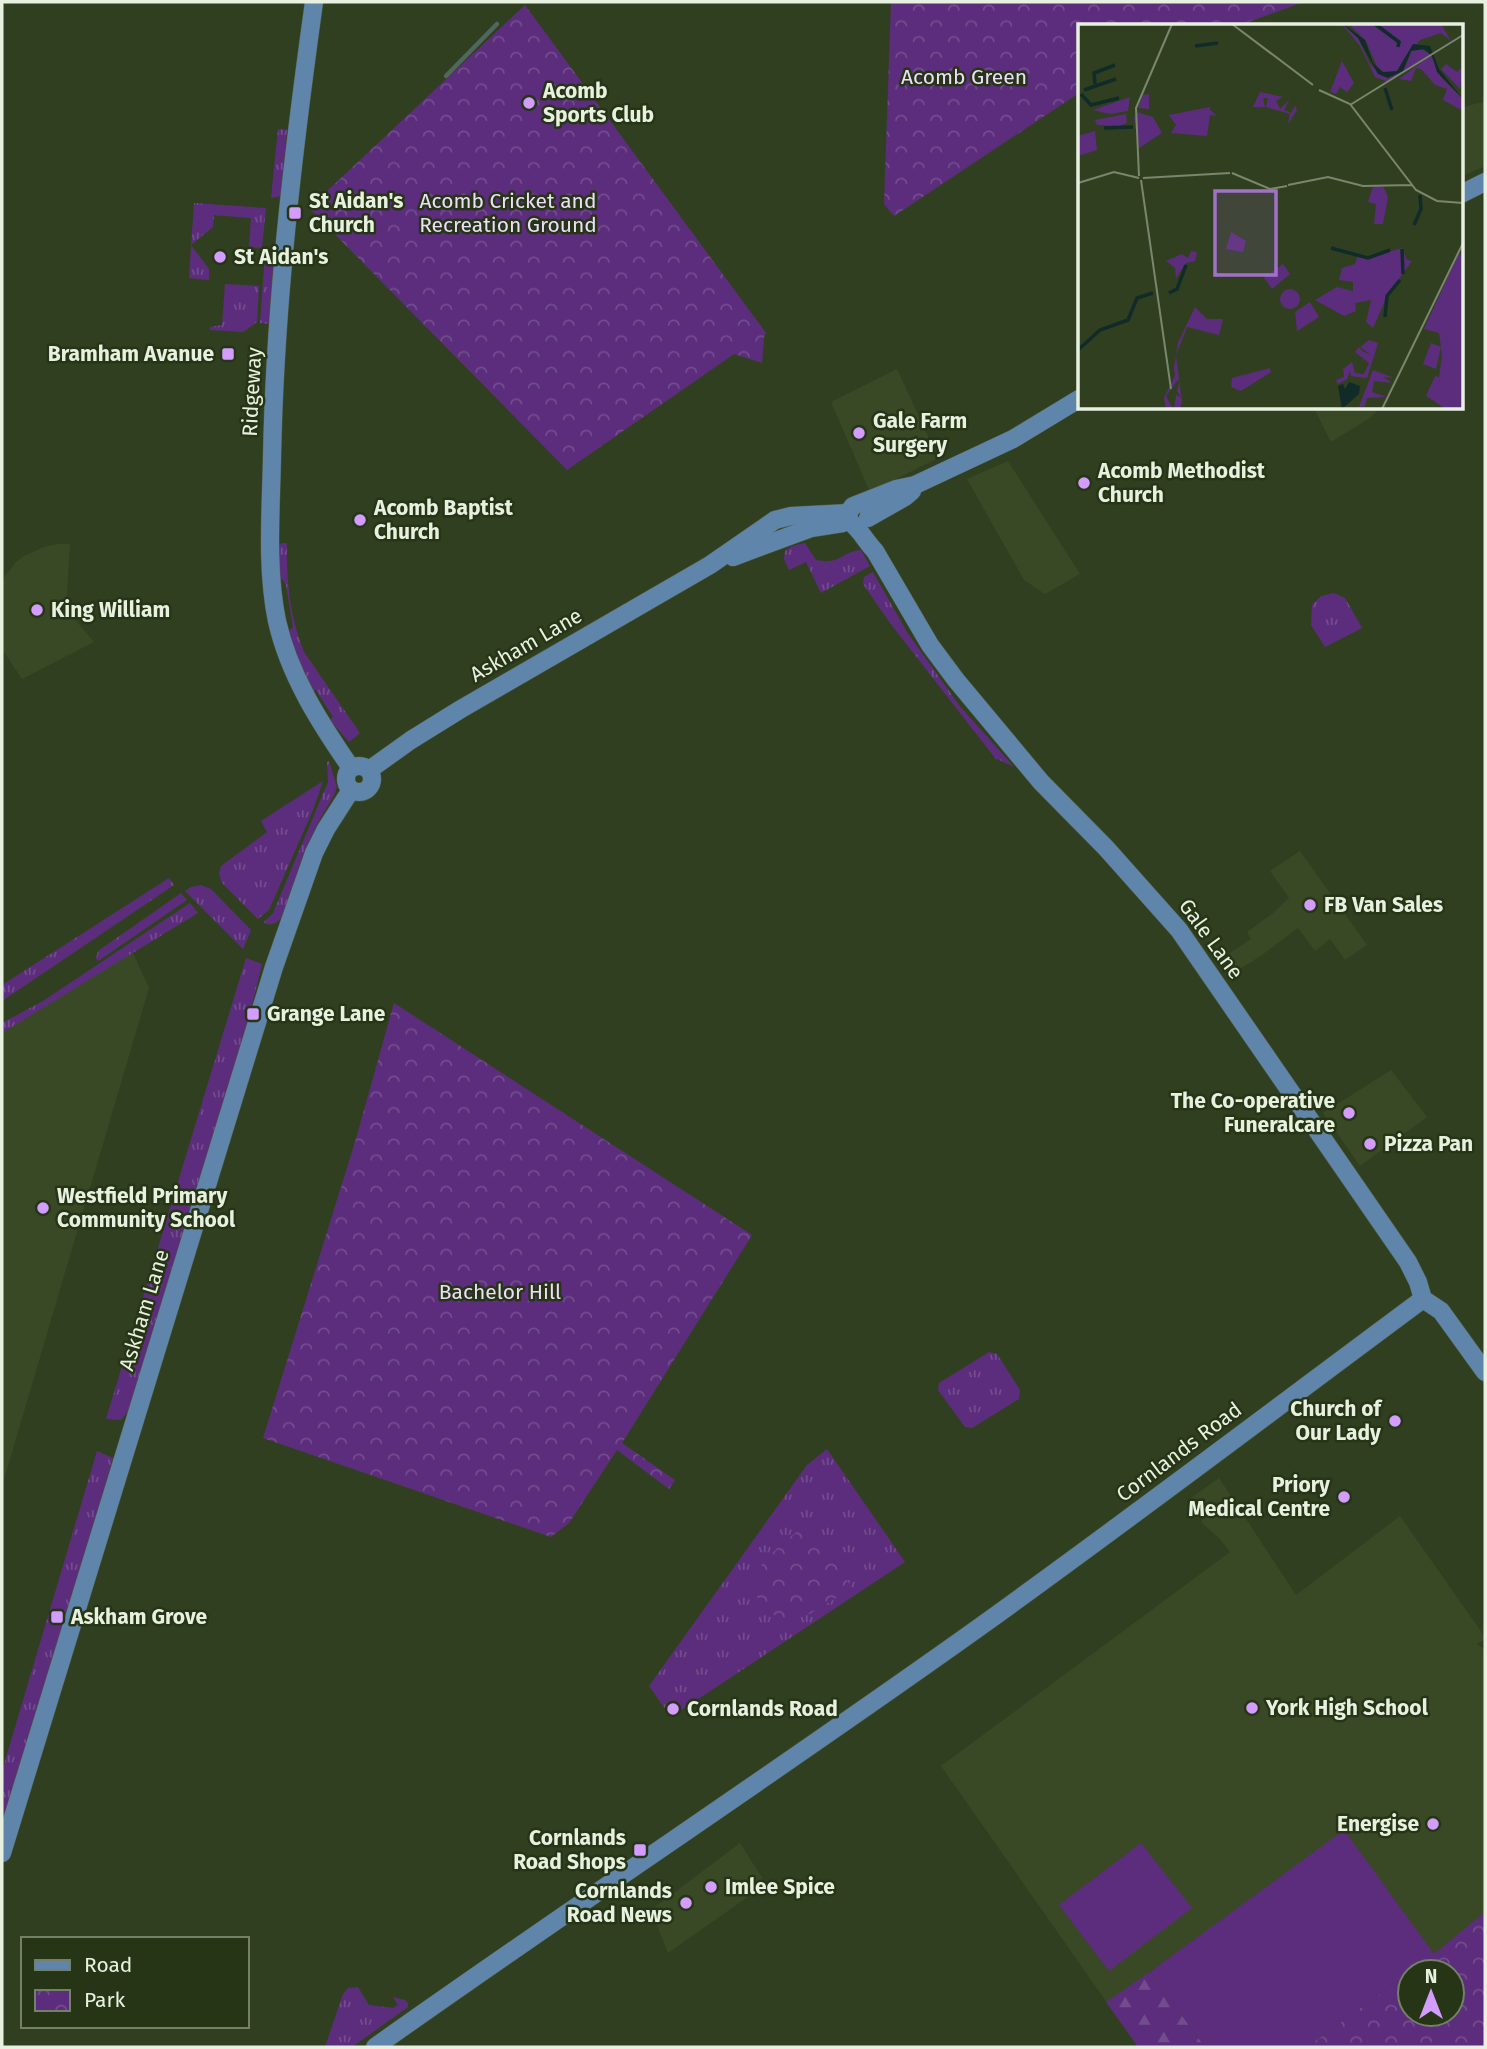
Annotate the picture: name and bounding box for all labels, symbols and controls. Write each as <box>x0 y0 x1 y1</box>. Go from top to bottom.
inset map <box>1078 24 1462 410</box>
park label: Acomb Green <box>901 64 1027 90</box>
place label: Acomb Sports Club <box>542 78 654 128</box>
marker: Acomb Sports Club <box>521 95 537 111</box>
place label: St Aidan's Church <box>309 188 403 238</box>
park label: Acomb Cricket and Recreation Ground <box>419 188 597 238</box>
marker: St Aidan's Church <box>287 205 303 221</box>
place label: St Aidan's <box>234 244 328 270</box>
marker: St Aidan's <box>212 249 228 265</box>
place label: Bramham Avanue <box>48 341 214 367</box>
marker: Bramham Avanue <box>220 346 236 362</box>
street label: Ridgeway <box>237 346 267 437</box>
place label: Gale Farm Surgery <box>873 408 967 458</box>
marker: Gale Farm Surgery <box>851 425 867 441</box>
place label: Acomb Methodist Church <box>1097 458 1266 508</box>
marker: Acomb Methodist Church <box>1076 475 1092 491</box>
place label: Acomb Baptist Church <box>373 495 514 545</box>
marker: Acomb Baptist Church <box>352 512 368 528</box>
place label: King William <box>51 597 170 623</box>
marker: King William <box>29 602 45 618</box>
street label: Askham Lane <box>465 602 587 688</box>
place label: FB Van Sales <box>1324 892 1443 918</box>
street label: Gale Lane <box>1173 894 1249 984</box>
marker: FB Van Sales <box>1302 897 1318 913</box>
place label: Grange Lane <box>267 1001 386 1027</box>
marker: Grange Lane <box>245 1006 261 1022</box>
place label: The Co-operative Funeralcare <box>1171 1088 1335 1138</box>
marker: The Co-operative Funeralcare <box>1341 1105 1357 1121</box>
place label: Pizza Pan <box>1384 1131 1473 1157</box>
marker: Pizza Pan <box>1362 1136 1378 1152</box>
place label: Westfield Primary Community School <box>57 1183 236 1233</box>
marker: Westfield Primary Community School <box>35 1200 51 1216</box>
street label: Askham Lane <box>113 1246 175 1374</box>
park label: Bachelor Hill <box>439 1279 561 1305</box>
street label: Cornlands Road <box>1111 1396 1247 1508</box>
place label: Church of Our Lady <box>1290 1396 1384 1446</box>
marker: Church of Our Lady <box>1387 1413 1403 1429</box>
place label: Priory Medical Centre <box>1188 1472 1330 1522</box>
marker: Priory Medical Centre <box>1336 1489 1352 1505</box>
place label: Askham Grove <box>70 1604 208 1630</box>
marker: Askham Grove <box>49 1609 65 1625</box>
place label: York High School <box>1265 1695 1429 1721</box>
place label: Cornlands Road <box>687 1696 838 1722</box>
marker: York High School <box>1244 1700 1260 1716</box>
marker: Cornlands Road <box>665 1701 681 1717</box>
place label: Energise <box>1337 1811 1419 1837</box>
marker: Energise <box>1425 1816 1441 1832</box>
place label: Cornlands Road Shops <box>513 1825 626 1875</box>
marker: Cornlands Road Shops <box>632 1842 648 1858</box>
place label: Imlee Spice <box>725 1874 835 1900</box>
place label: Cornlands Road News <box>567 1878 672 1928</box>
marker: Imlee Spice <box>703 1879 719 1895</box>
marker: Cornlands Road News <box>678 1895 694 1911</box>
legend <box>21 1937 248 2028</box>
text: Road <box>84 1952 132 1978</box>
north arrow <box>1396 1958 1466 2028</box>
text: N <box>1425 1965 1437 1988</box>
text: Park <box>84 1987 126 2013</box>

